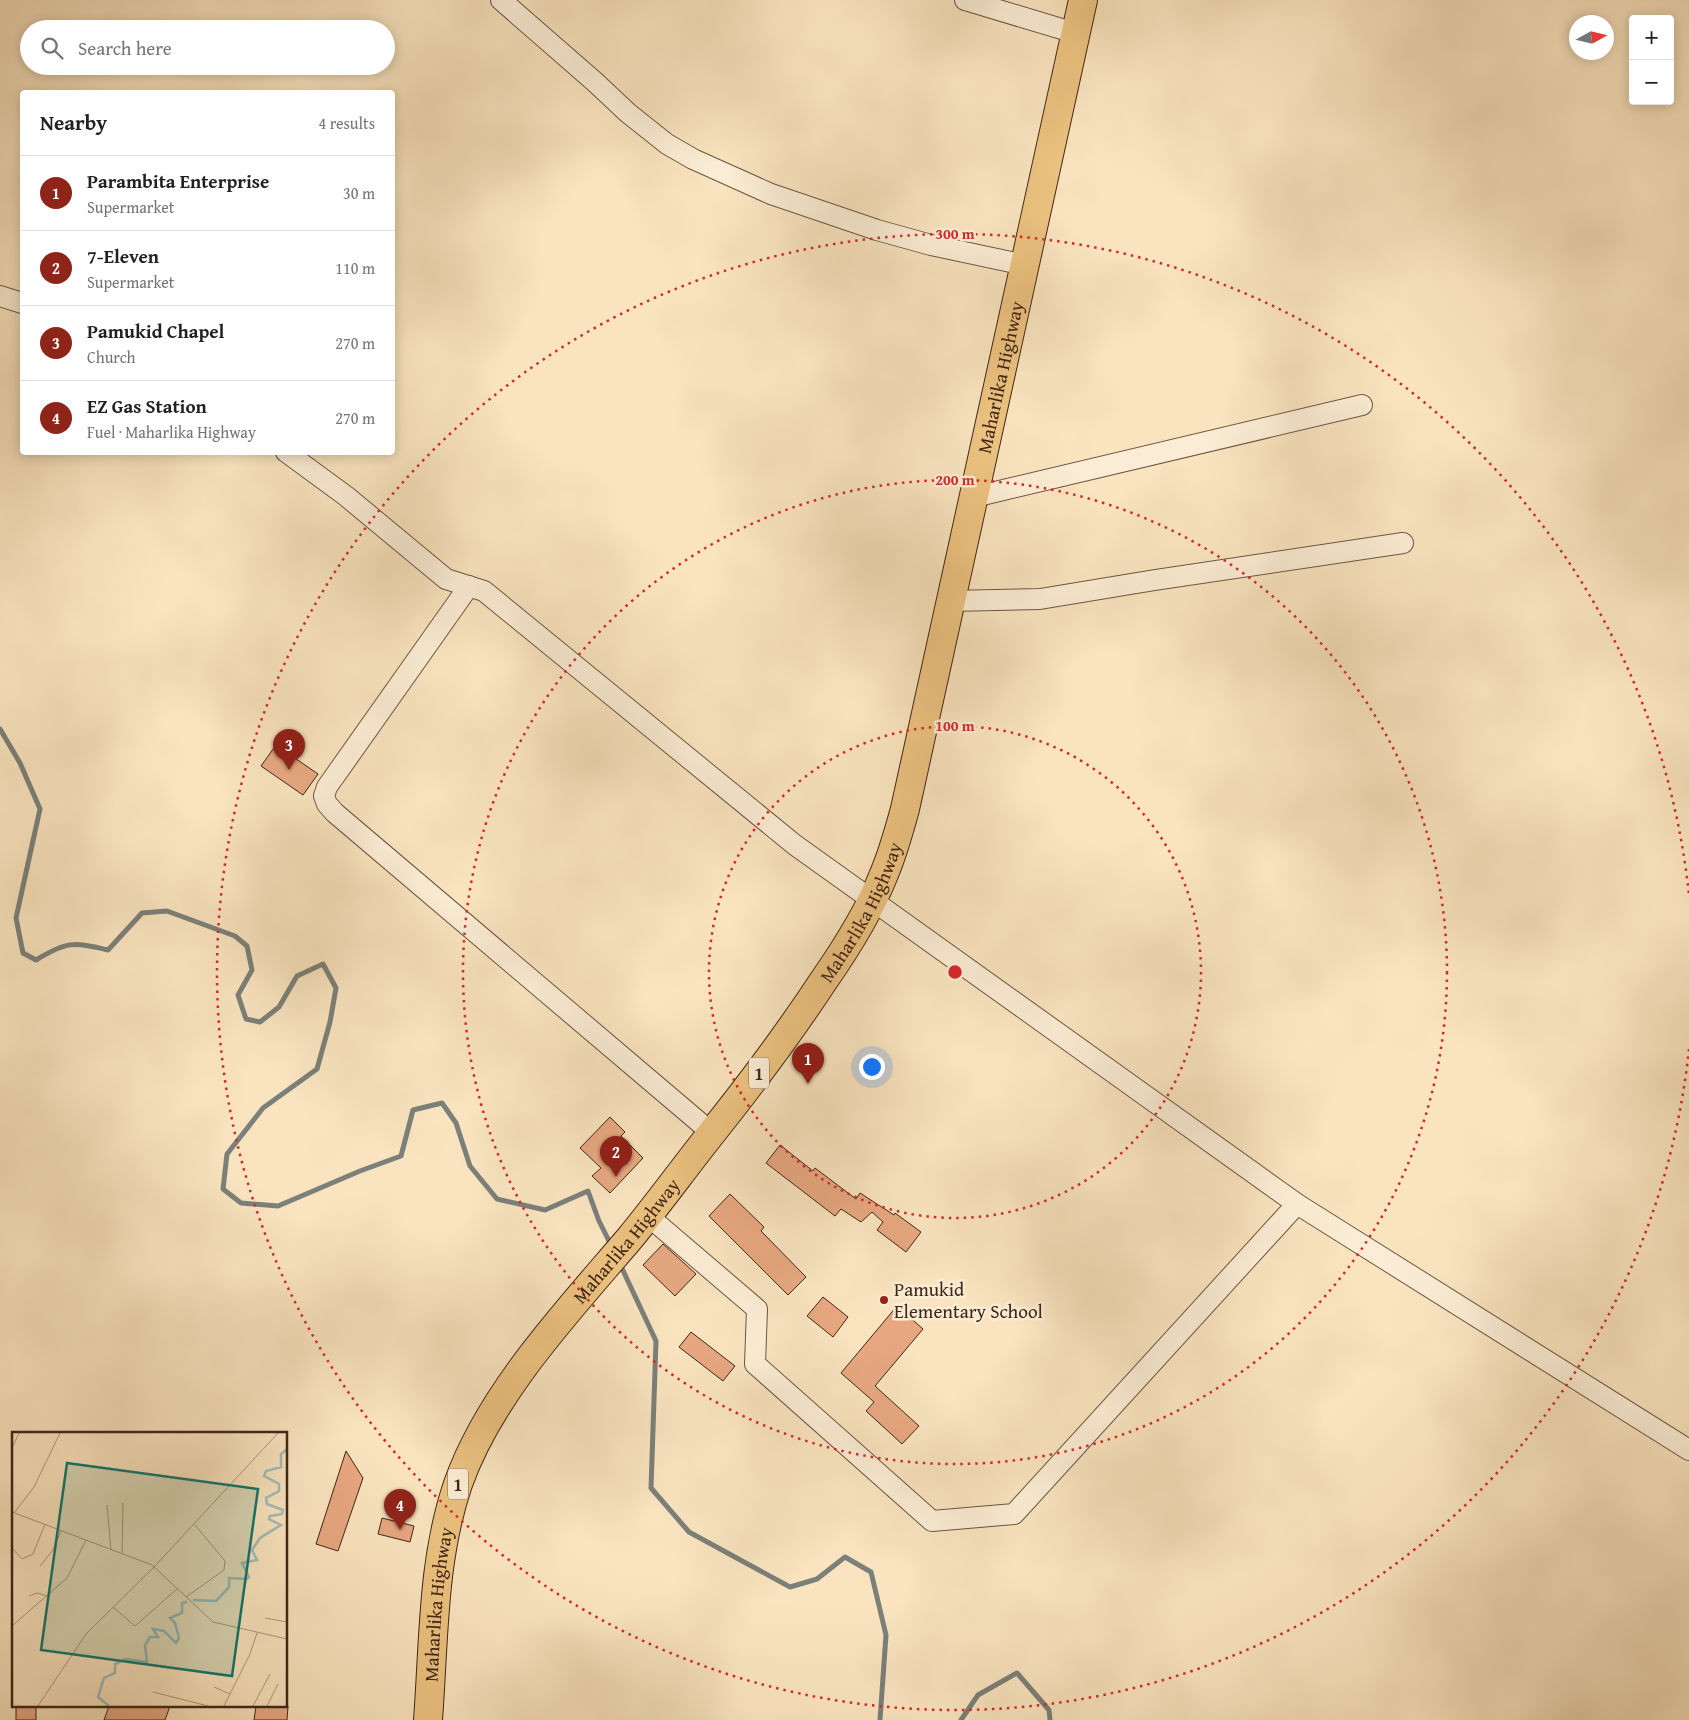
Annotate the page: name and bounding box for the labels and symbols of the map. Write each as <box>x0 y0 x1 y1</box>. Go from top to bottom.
north arrow <box>1569 15 1614 60</box>
text: 300 m <box>935 223 975 244</box>
street label: Maharlika Highway <box>970 298 1030 456</box>
text: 200 m <box>935 469 975 490</box>
text: 100 m <box>935 715 975 736</box>
pin: 3 <box>273 729 305 770</box>
street label: Maharlika Highway <box>812 838 909 988</box>
centre of rings <box>946 963 964 981</box>
pin: 1 <box>792 1043 824 1084</box>
your location <box>859 1054 885 1080</box>
road number: 1 <box>749 1058 769 1088</box>
pin: 2 <box>600 1136 632 1177</box>
street label: Maharlika Highway <box>566 1172 687 1309</box>
place label: Pamukid Elementary School <box>894 1275 1043 1325</box>
marker: Pamukid Elementary School <box>878 1294 890 1306</box>
inset map <box>12 1432 288 1708</box>
road number: 1 <box>448 1468 468 1500</box>
pin: 4 <box>384 1489 416 1530</box>
street label: Maharlika Highway <box>416 1524 460 1683</box>

